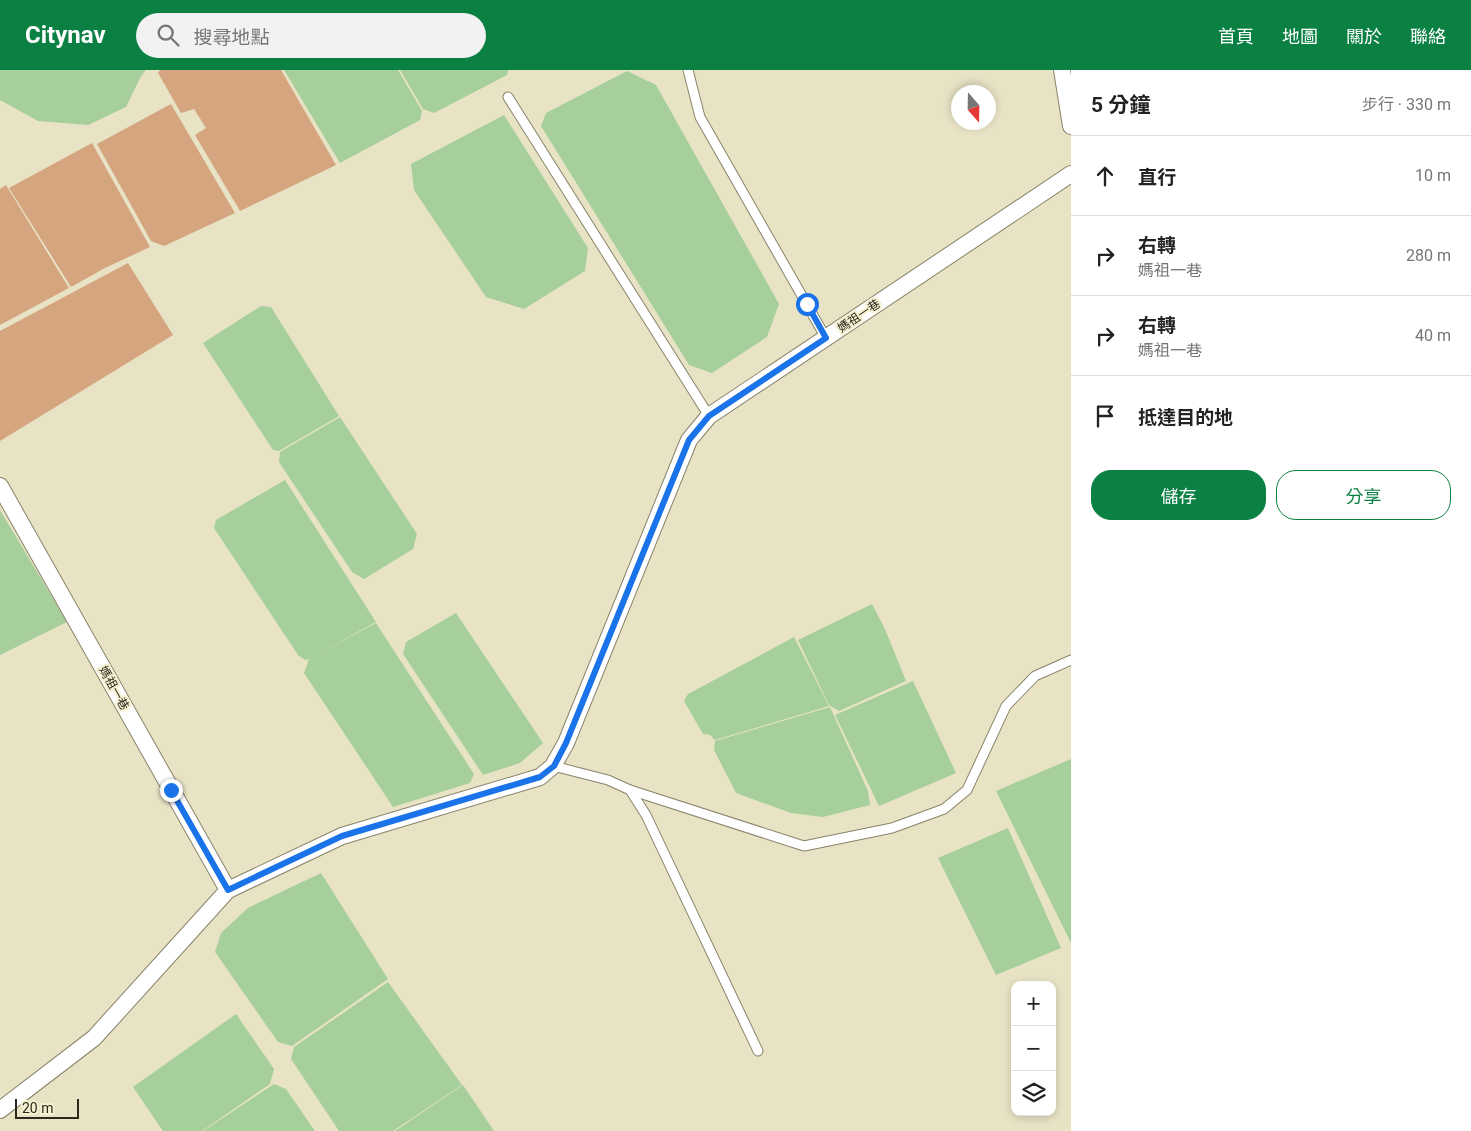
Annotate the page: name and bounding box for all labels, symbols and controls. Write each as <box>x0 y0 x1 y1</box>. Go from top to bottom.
search box <box>136 13 486 58</box>
text: Citynav <box>25 21 106 49</box>
icon: search <box>154 21 182 49</box>
text: 搜尋地點 <box>194 26 270 49</box>
text: 首頁 <box>1218 26 1254 47</box>
text: 地圖 <box>1282 26 1318 47</box>
text: 關於 <box>1346 26 1382 47</box>
text: 聯絡 <box>1410 26 1446 47</box>
north arrow <box>951 85 996 130</box>
text: 5 分鐘 <box>1091 93 1150 117</box>
text: 步行 · 330 m <box>1362 95 1451 114</box>
icon: ahead <box>1091 162 1119 190</box>
text: 直行 <box>1138 166 1176 189</box>
text: 10 m <box>1415 166 1451 185</box>
text: 右轉 <box>1138 234 1176 257</box>
icon: right <box>1091 242 1119 270</box>
text: 280 m <box>1406 246 1451 265</box>
text: 媽祖一巷 <box>1138 261 1202 280</box>
route start <box>796 293 819 316</box>
street label: 媽祖一巷 <box>835 297 883 335</box>
text: 右轉 <box>1138 314 1176 337</box>
icon: right <box>1091 322 1119 350</box>
text: 40 m <box>1415 326 1451 345</box>
text: 媽祖一巷 <box>1138 341 1202 360</box>
icon: arrive <box>1091 402 1119 430</box>
text: 抵達目的地 <box>1138 406 1233 429</box>
button: 儲存 <box>1091 470 1266 520</box>
button: 分享 <box>1276 470 1451 520</box>
street label: 媽祖一巷 <box>96 664 132 712</box>
route end <box>160 779 183 802</box>
map controls <box>1011 981 1056 1116</box>
button: + <box>1011 981 1056 1026</box>
button: − <box>1011 1026 1056 1071</box>
button: layers <box>1011 1071 1056 1116</box>
scale bar <box>15 1096 79 1119</box>
text: 20 m <box>22 1100 54 1116</box>

